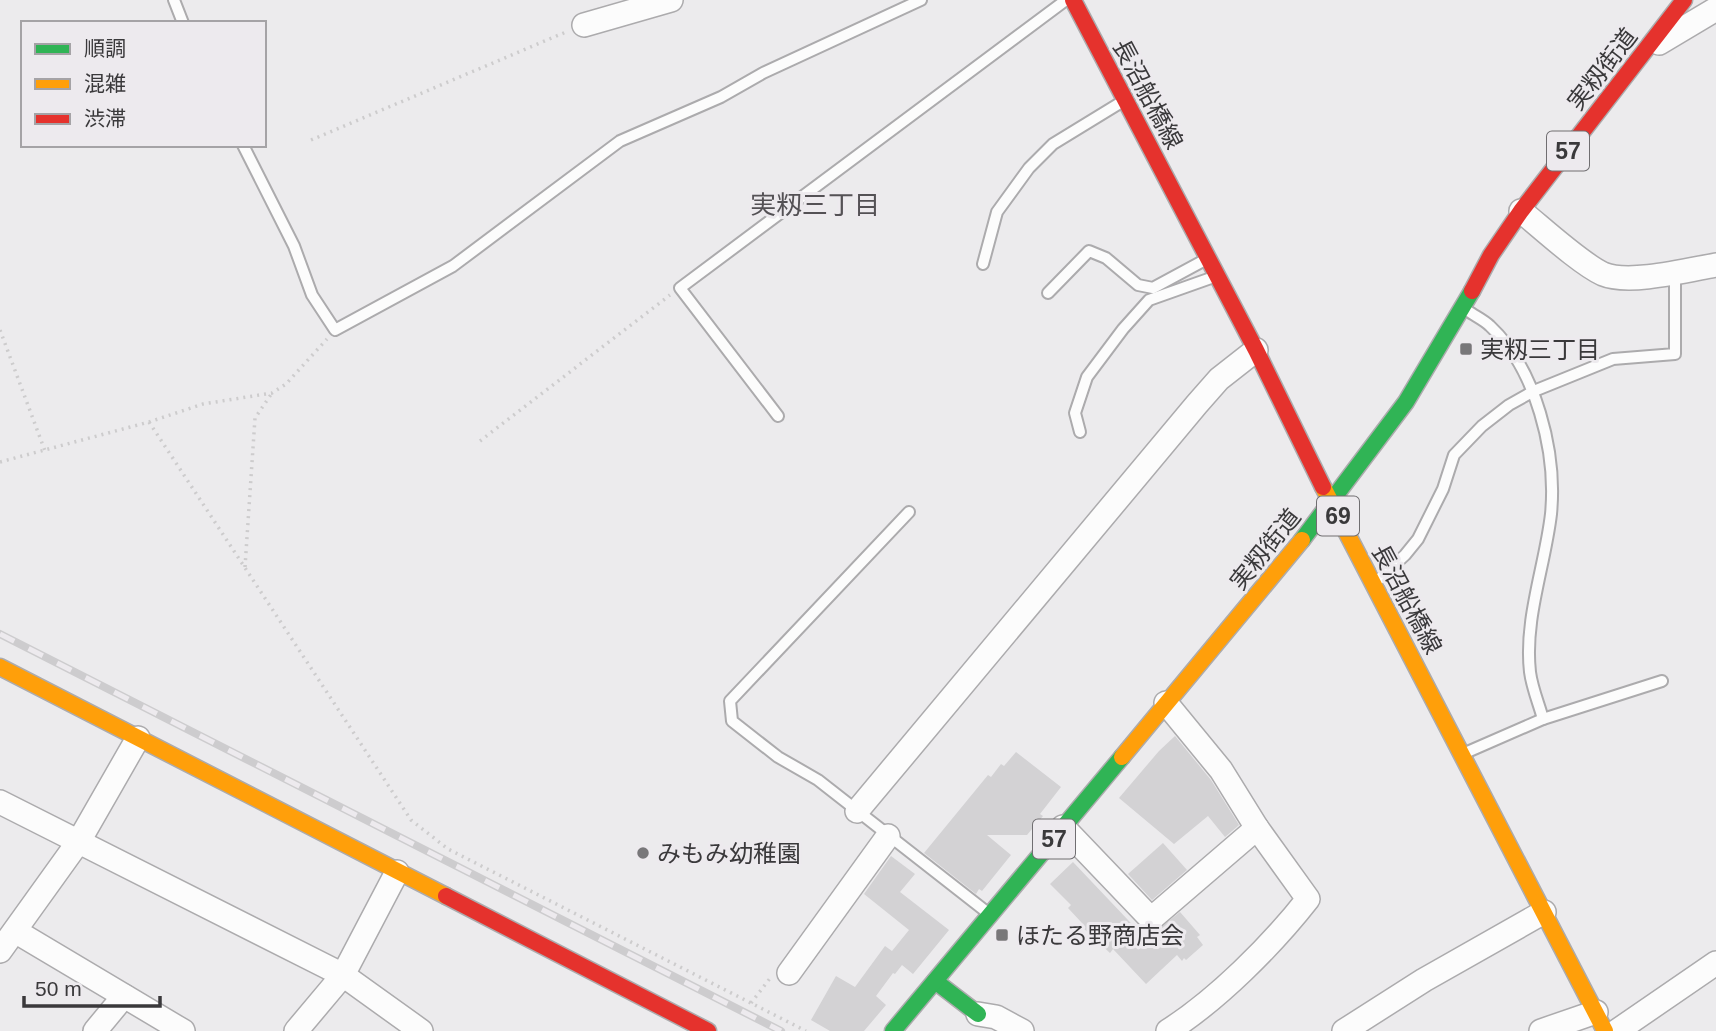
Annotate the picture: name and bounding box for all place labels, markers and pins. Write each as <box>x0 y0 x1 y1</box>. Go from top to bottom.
place label: 実籾三丁目 <box>1480 336 1600 363</box>
marker: 実籾三丁目 <box>1458 341 1474 357</box>
place label: みもみ幼稚園 <box>657 840 801 867</box>
marker: みもみ幼稚園 <box>635 845 651 861</box>
place label: ほたる野商店会 <box>1016 922 1184 949</box>
marker: ほたる野商店会 <box>994 927 1010 943</box>

